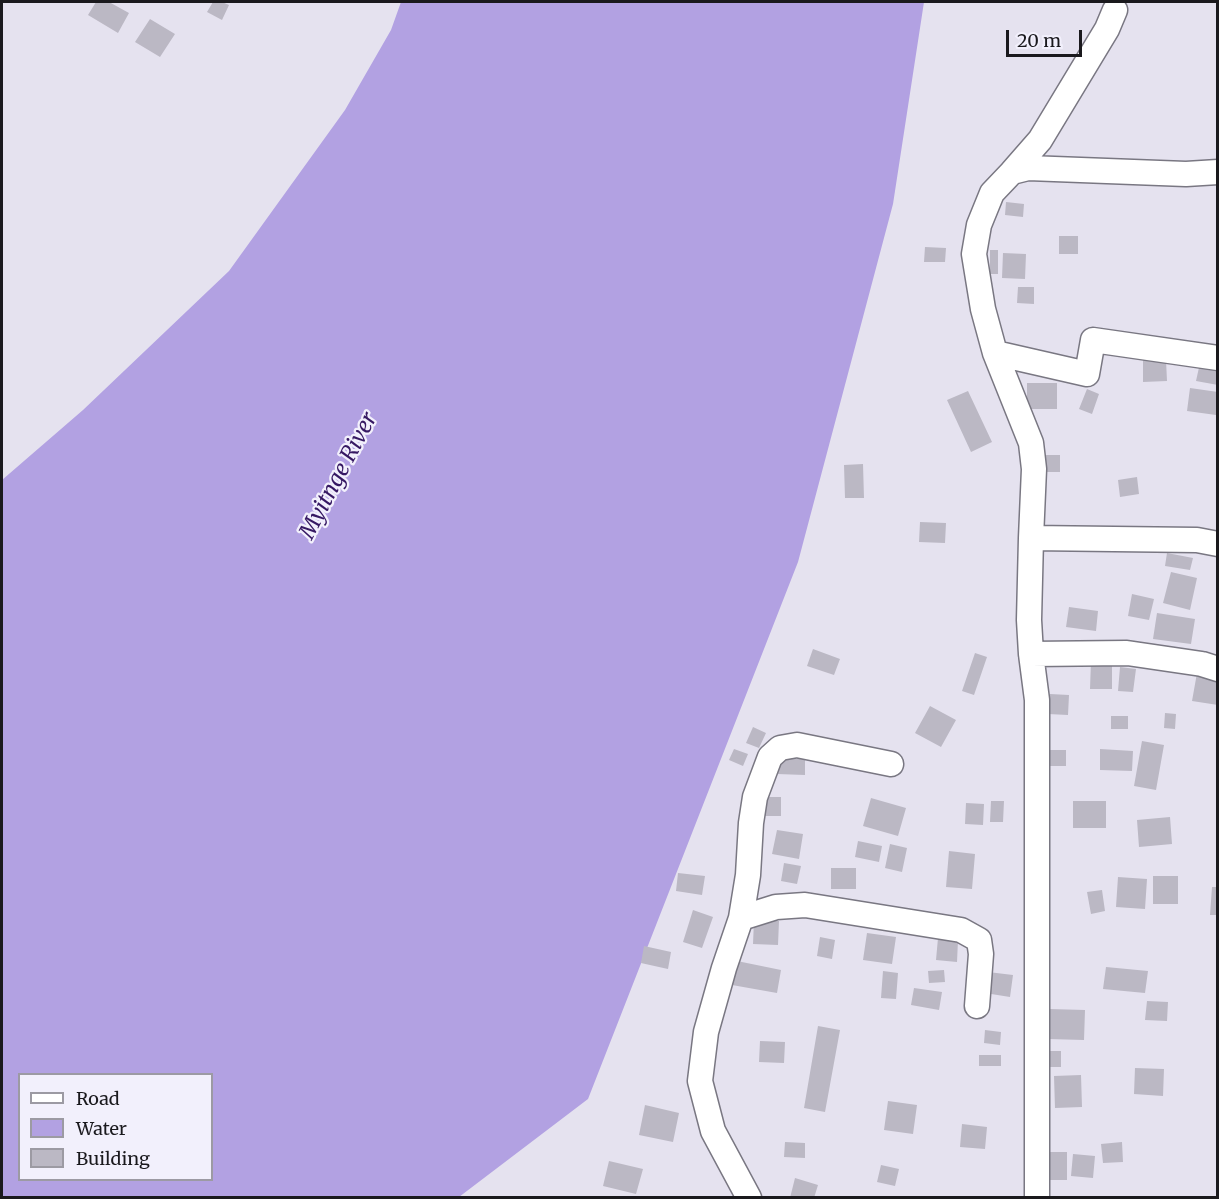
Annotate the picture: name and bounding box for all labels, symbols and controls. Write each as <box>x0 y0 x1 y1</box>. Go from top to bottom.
scale bar <box>1009 18 1086 56</box>
text: 20 m <box>1017 29 1061 52</box>
water label: Myitnge River <box>295 408 383 544</box>
legend <box>18 1073 213 1181</box>
text: Road <box>76 1087 120 1110</box>
text: Water <box>76 1117 127 1140</box>
text: Building <box>76 1147 150 1170</box>

